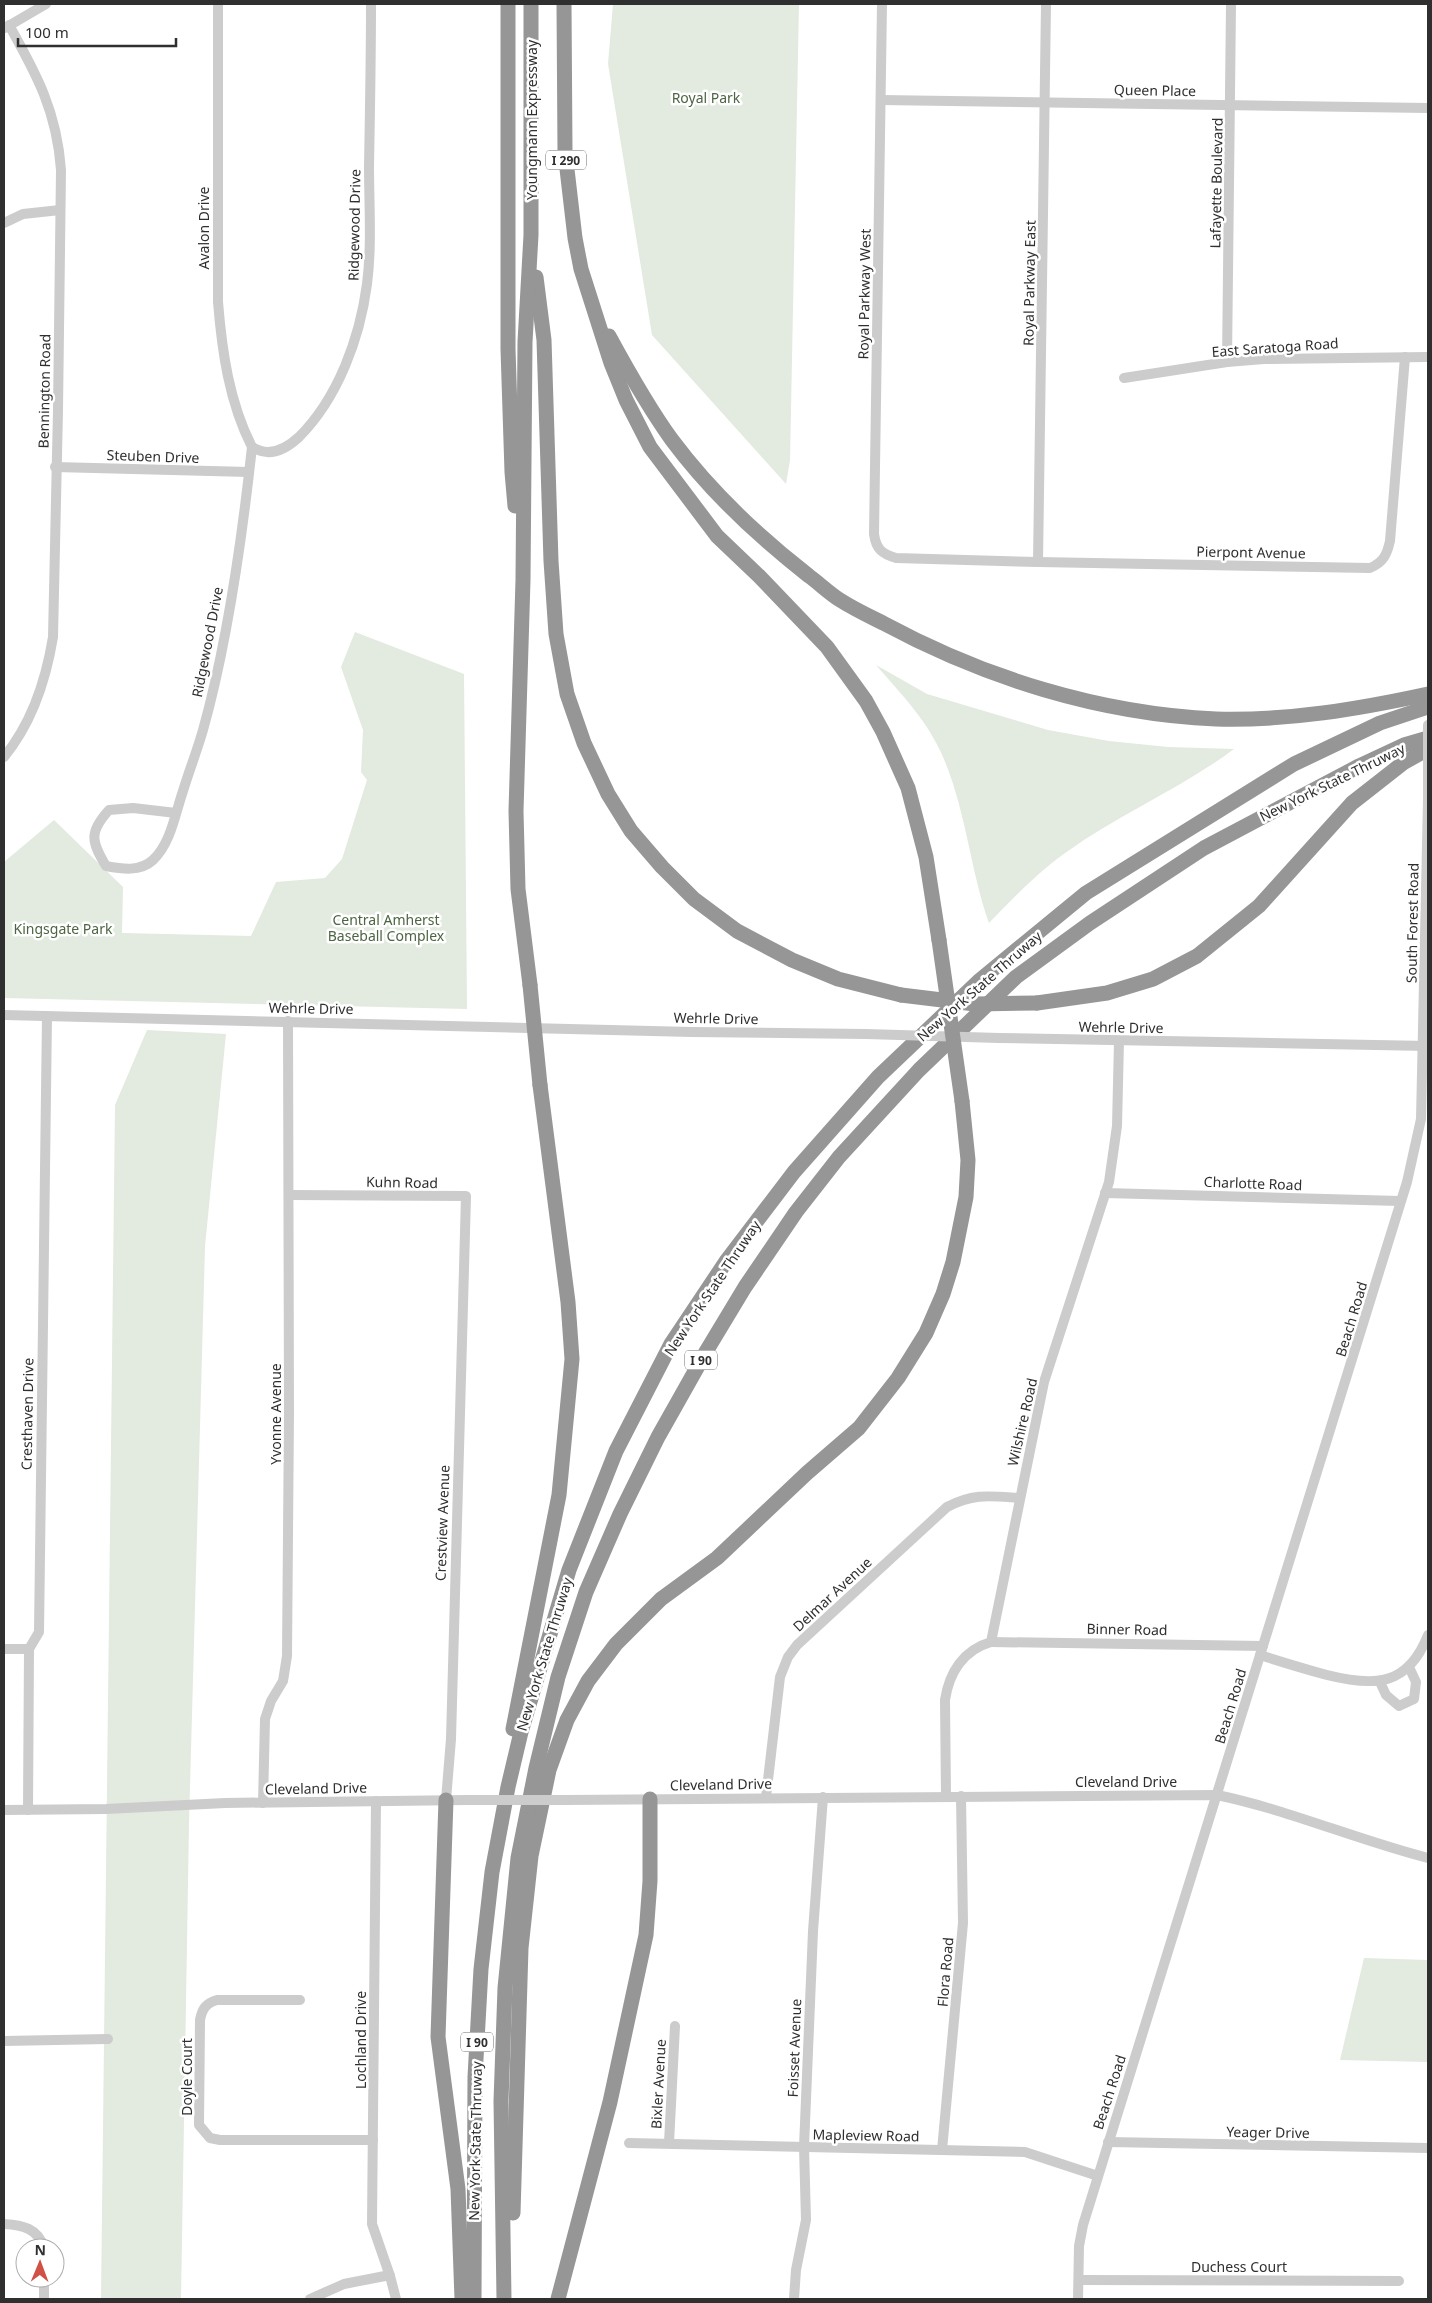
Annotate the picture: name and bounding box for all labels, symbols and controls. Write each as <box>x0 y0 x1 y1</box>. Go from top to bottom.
scale bar <box>18 15 175 47</box>
text: 100 m <box>25 22 69 42</box>
street label: Youngmann Expressway <box>522 39 541 200</box>
street label: Queen Place <box>1114 80 1196 100</box>
park label: Royal Park <box>672 88 741 107</box>
street label: Lafayette Boulevard <box>1205 117 1227 249</box>
road number: I 290 <box>546 150 586 170</box>
street label: Ridgewood Drive <box>344 169 364 281</box>
street label: Avalon Drive <box>194 186 213 269</box>
street label: Royal Parkway East <box>1018 220 1040 346</box>
street label: Royal Parkway West <box>853 228 875 360</box>
street label: East Saratoga Road <box>1211 333 1339 361</box>
street label: Bennington Road <box>34 334 54 448</box>
street label: Steuben Drive <box>106 445 200 467</box>
street label: Pierpont Avenue <box>1196 542 1306 562</box>
street label: Ridgewood Drive <box>187 585 227 699</box>
street label: New York State Thruway <box>1256 738 1409 826</box>
street label: South Forest Road <box>1401 863 1423 983</box>
park label: Central Amherst Baseball Complex <box>328 910 445 945</box>
park label: Kingsgate Park <box>14 919 113 938</box>
street label: New York State Thruway <box>913 926 1046 1046</box>
street label: Wehrle Drive <box>268 998 354 1018</box>
street label: Wehrle Drive <box>673 1008 759 1028</box>
street label: Wehrle Drive <box>1078 1017 1164 1037</box>
street label: Kuhn Road <box>366 1172 438 1192</box>
street label: Charlotte Road <box>1203 1172 1303 1194</box>
street label: New York State Thruway <box>660 1216 765 1359</box>
street label: Beach Road <box>1331 1279 1371 1359</box>
road number: I 90 <box>685 1350 717 1370</box>
street label: Cresthaven Drive <box>17 1358 37 1470</box>
street label: Yvonne Avenue <box>266 1363 285 1465</box>
street label: Wilshire Road <box>1003 1376 1041 1468</box>
street label: Crestview Avenue <box>430 1465 454 1581</box>
street label: Delmar Avenue <box>788 1552 876 1635</box>
street label: New York State Thruway <box>512 1574 577 1733</box>
street label: Binner Road <box>1086 1619 1168 1639</box>
street label: Beach Road <box>1210 1666 1250 1746</box>
street label: Cleveland Drive <box>1075 1772 1177 1791</box>
street label: Cleveland Drive <box>670 1774 772 1794</box>
street label: Cleveland Drive <box>265 1778 367 1798</box>
street label: Flora Road <box>932 1936 958 2008</box>
street label: Lochland Drive <box>351 1991 370 2089</box>
street label: Foisset Avenue <box>783 1998 805 2098</box>
road number: I 90 <box>461 2032 493 2052</box>
street label: Doyle Court <box>177 2038 196 2116</box>
street label: Bixler Avenue <box>646 2038 670 2130</box>
street label: Beach Road <box>1088 2052 1130 2132</box>
street label: New York State Thruway <box>464 2060 486 2221</box>
street label: Yeager Drive <box>1226 2122 1310 2142</box>
street label: Mapleview Road <box>812 2125 920 2145</box>
north arrow <box>15 2238 65 2288</box>
text: N <box>34 2240 46 2259</box>
street label: Duchess Court <box>1191 2257 1287 2276</box>

